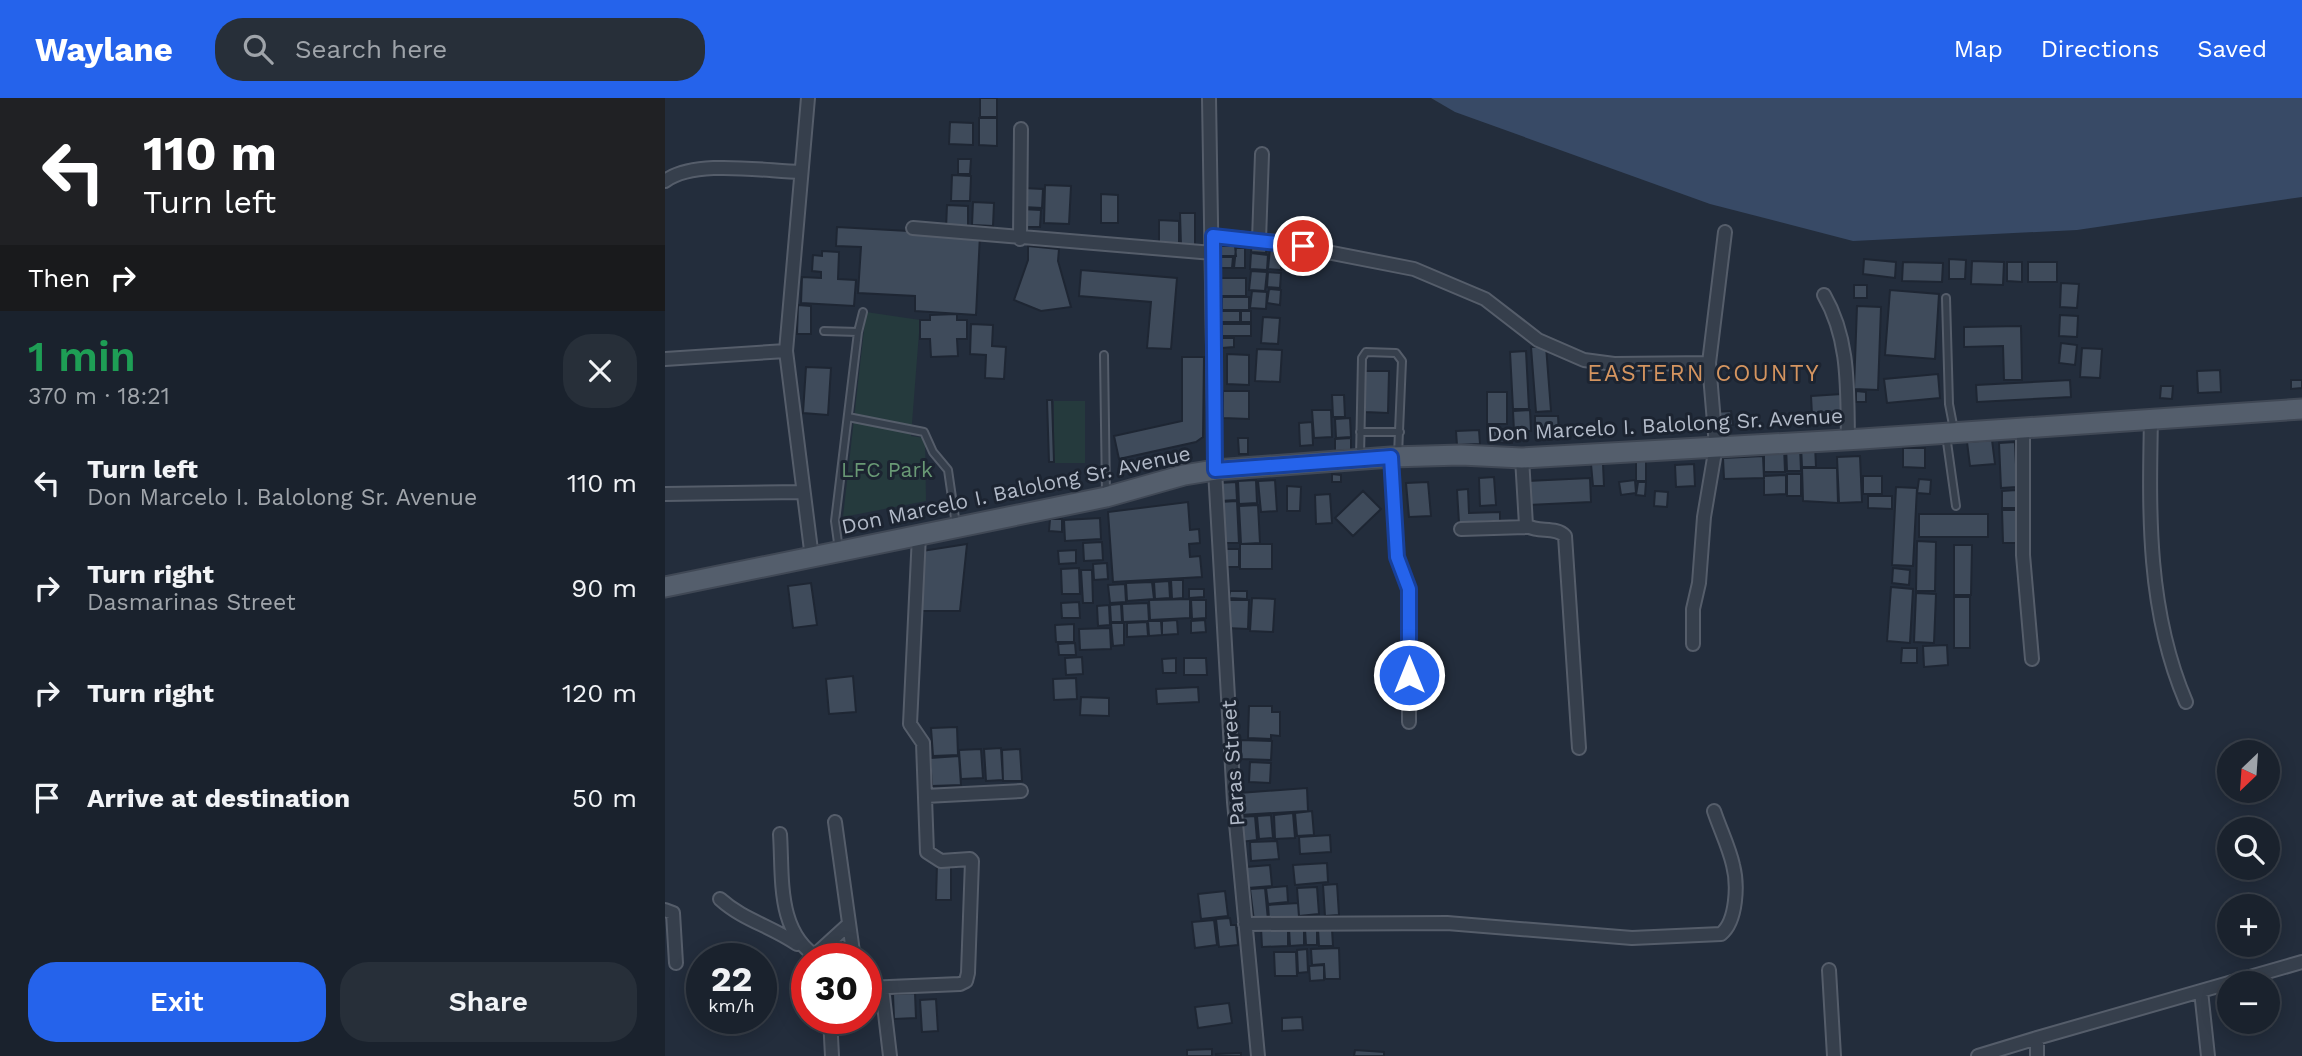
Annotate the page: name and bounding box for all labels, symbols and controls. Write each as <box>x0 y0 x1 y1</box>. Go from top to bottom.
search box <box>215 18 705 81</box>
text: Waylane <box>35 30 173 69</box>
icon: search <box>239 30 277 68</box>
text: Search here <box>295 34 447 64</box>
text: Map <box>1954 35 2003 63</box>
text: Directions <box>2041 35 2159 63</box>
text: Saved <box>2197 35 2267 63</box>
text: 110 m <box>143 124 277 182</box>
icon: left <box>28 126 119 217</box>
text: Turn left <box>143 183 276 221</box>
pin <box>1273 216 1333 276</box>
icon: arrive <box>1284 227 1322 265</box>
icon: right <box>104 259 142 297</box>
text: Then <box>28 263 90 293</box>
text: 1 min <box>28 332 136 381</box>
button: close <box>563 334 637 408</box>
district label: EASTERN COUNTY <box>1587 360 1821 387</box>
text: 370 m · 18:21 <box>28 383 170 410</box>
street label: Don Marcelo I. Balolong Sr. Avenue <box>1486 403 1844 446</box>
street label: Don Marcelo I. Balolong Sr. Avenue <box>839 440 1193 539</box>
text: Turn left <box>87 454 198 484</box>
park label: LFC Park <box>841 457 933 482</box>
icon: left <box>28 464 66 502</box>
text: 110 m <box>567 468 637 498</box>
text: Don Marcelo I. Balolong Sr. Avenue <box>87 484 477 511</box>
text: Turn right <box>87 559 214 589</box>
icon: right <box>28 569 66 607</box>
text: 90 m <box>571 573 637 603</box>
text: Dasmarinas Street <box>87 589 296 616</box>
position arrow <box>1372 638 1446 712</box>
icon: right <box>28 674 66 712</box>
text: Turn right <box>87 678 214 708</box>
text: 120 m <box>562 678 637 708</box>
street label: Paras Street <box>1216 699 1249 827</box>
north arrow <box>2217 740 2280 803</box>
map controls <box>2217 740 2280 1034</box>
icon: arrive <box>28 779 66 817</box>
text: Arrive at destination <box>87 783 350 813</box>
text: 50 m <box>572 783 637 813</box>
button: search <box>2217 817 2280 880</box>
button: + <box>2217 894 2280 957</box>
speed limit sign: 30 <box>791 943 882 1034</box>
text: 22 <box>711 958 752 1000</box>
button: Exit <box>28 962 326 1042</box>
button: Share <box>340 962 637 1042</box>
button: − <box>2217 971 2280 1034</box>
text: km/h <box>708 995 755 1016</box>

